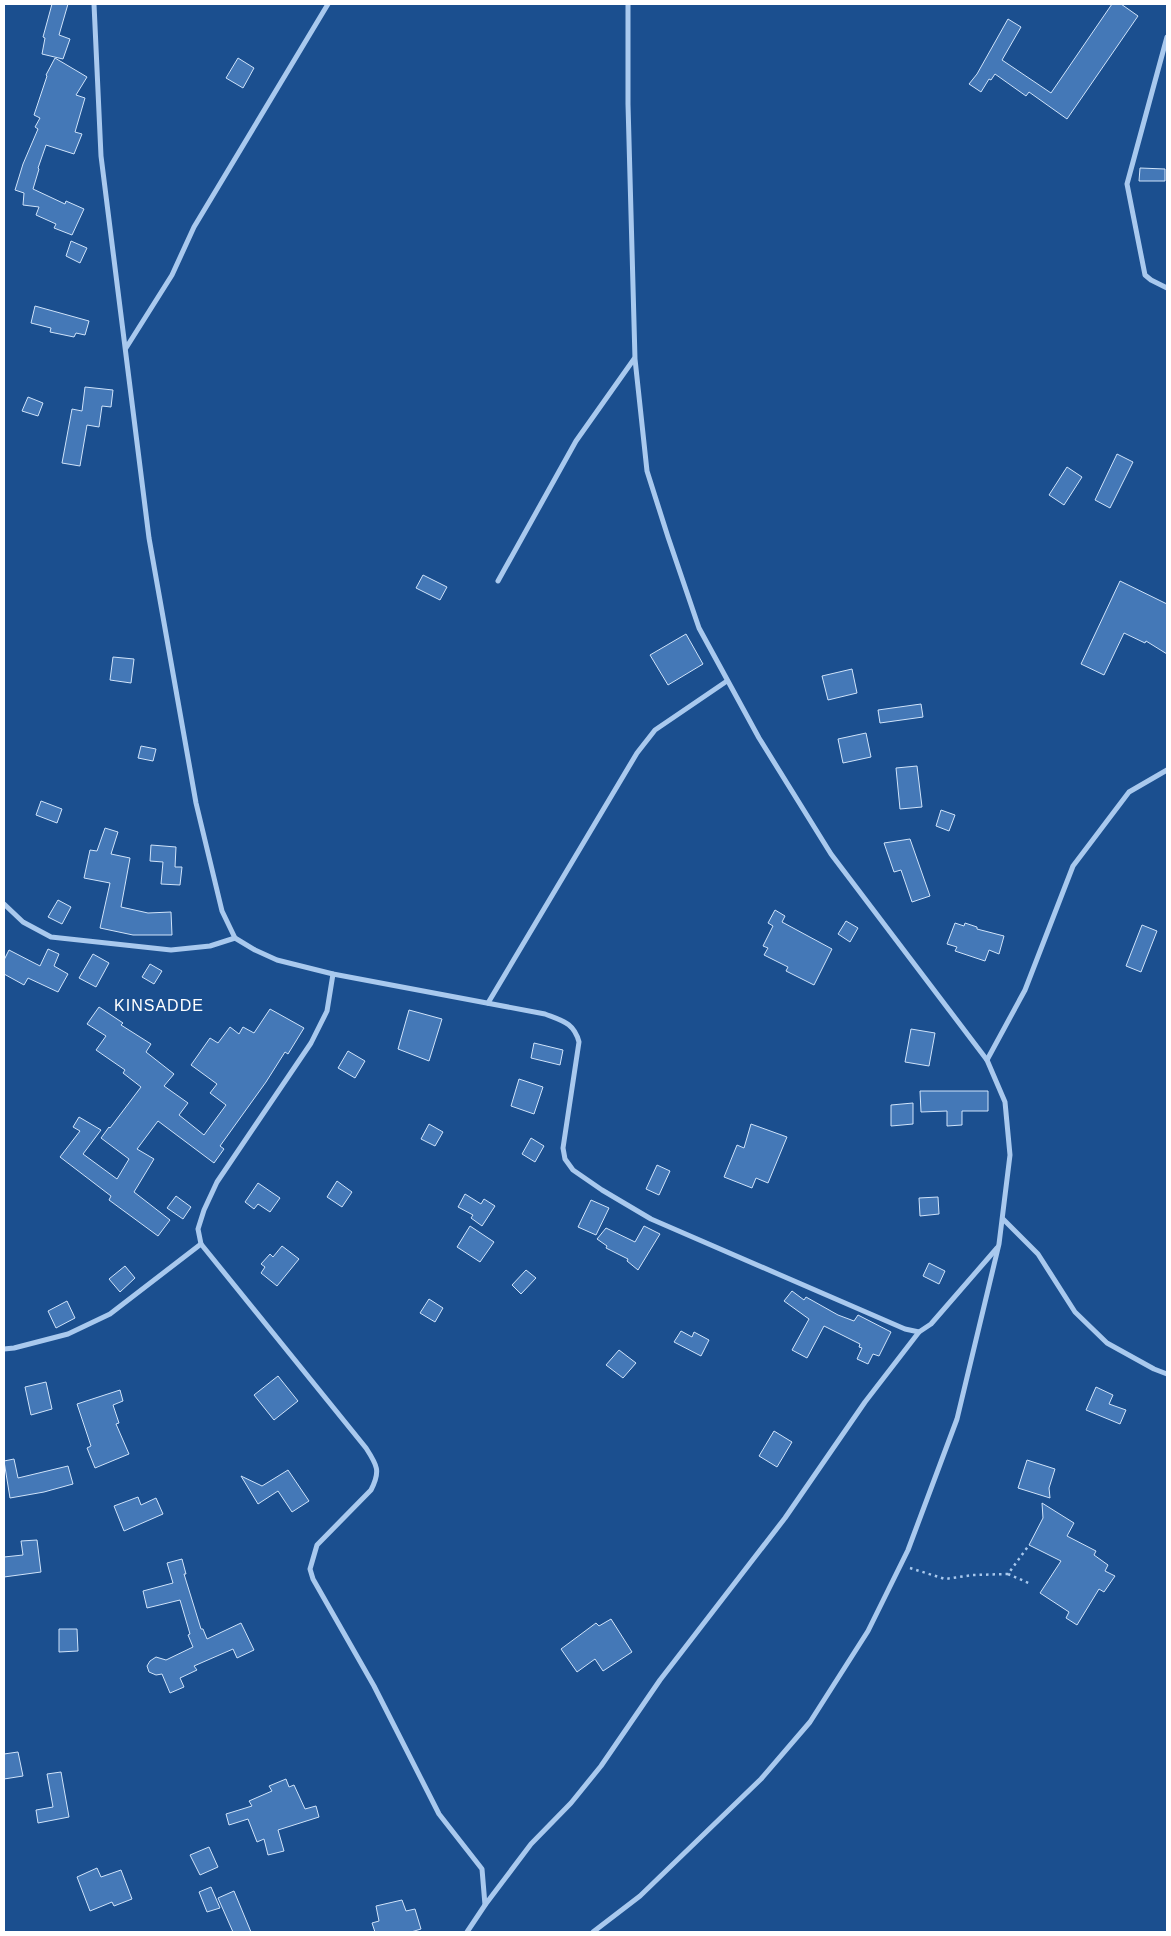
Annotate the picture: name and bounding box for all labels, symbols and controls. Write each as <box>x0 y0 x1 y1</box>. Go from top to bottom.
district label: KINSADDE <box>114 997 204 1014</box>

